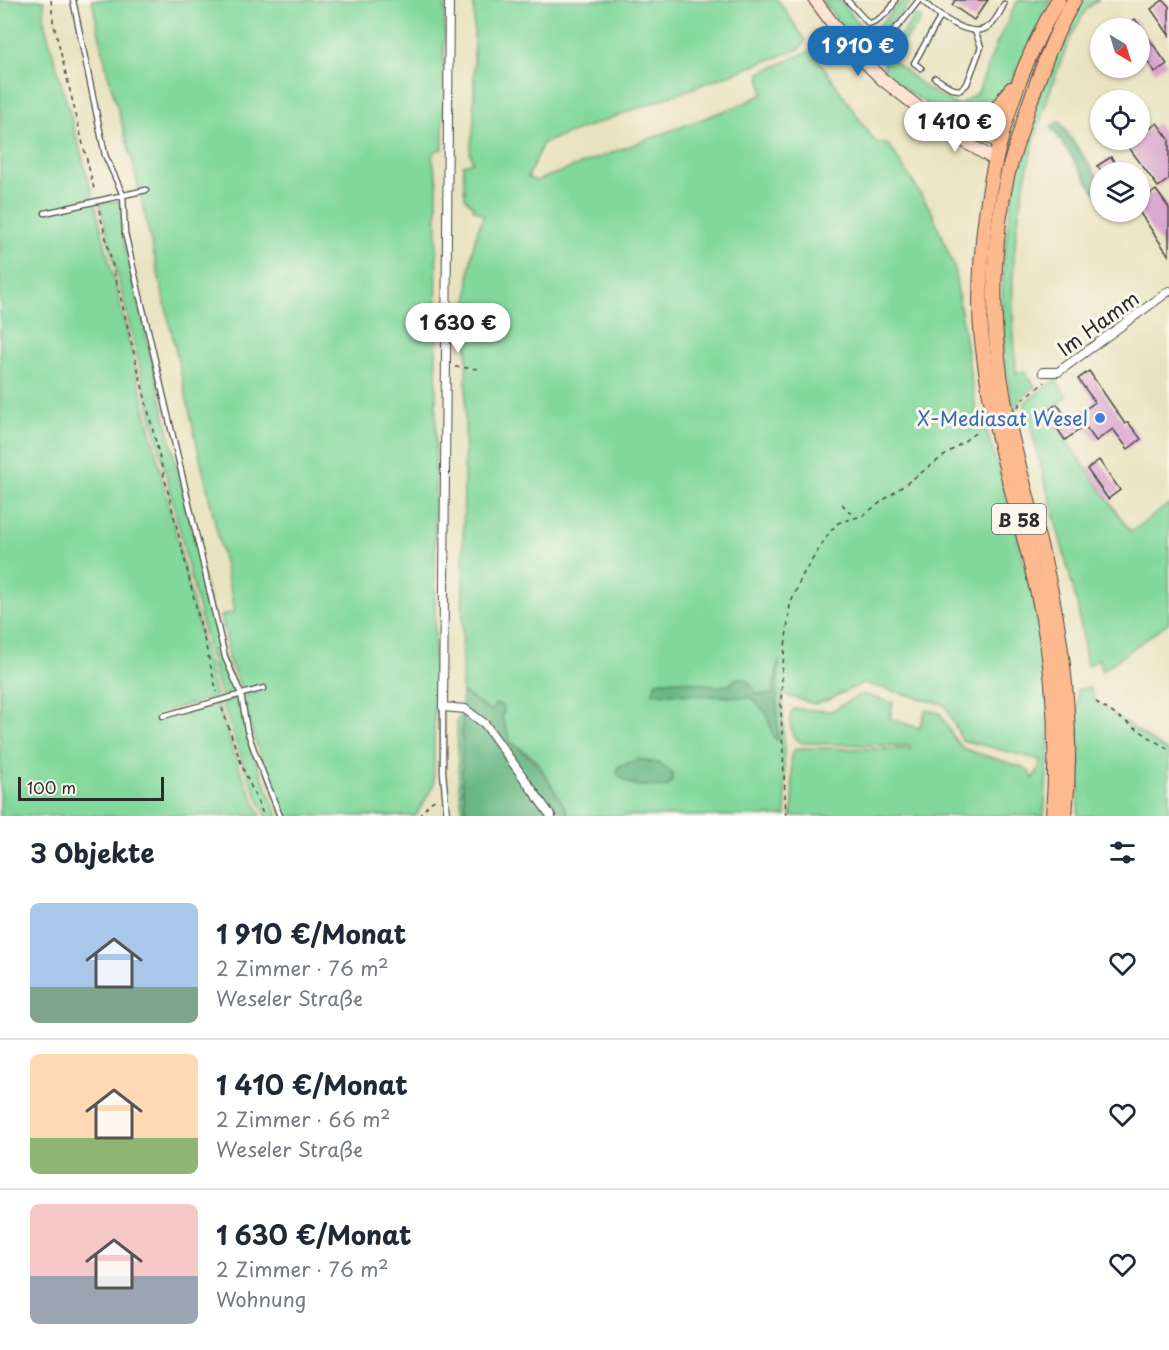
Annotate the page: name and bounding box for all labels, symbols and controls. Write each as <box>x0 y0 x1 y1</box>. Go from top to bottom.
north arrow <box>1090 18 1150 78</box>
map controls <box>1090 18 1150 222</box>
pin: 1 910 € <box>803 26 913 77</box>
text: 1 910 € <box>822 30 894 60</box>
button: locate <box>1090 90 1150 150</box>
pin: 1 410 € <box>900 102 1010 153</box>
text: 1 410 € <box>918 106 992 136</box>
button: layers <box>1090 162 1150 222</box>
street label: Im Hamm <box>1051 283 1145 363</box>
pin: 1 630 € <box>403 303 513 354</box>
text: 1 630 € <box>419 307 497 337</box>
place label: X-Mediasat Wesel <box>917 403 1088 433</box>
marker: X-Mediasat Wesel <box>1093 411 1107 425</box>
road number: B 58 <box>992 504 1046 534</box>
scale bar <box>18 774 164 802</box>
text: 100 m <box>27 775 76 799</box>
text: 3 Objekte <box>30 833 155 872</box>
icon: filters <box>1106 836 1139 869</box>
text: 1 910 €/Monat <box>216 914 406 953</box>
icon: home <box>78 927 150 999</box>
icon: heart <box>1106 947 1139 980</box>
text: 2 Zimmer · 76 m² <box>216 953 389 983</box>
text: Weseler Straße <box>216 983 363 1013</box>
text: 1 410 €/Monat <box>216 1065 408 1104</box>
icon: home <box>78 1078 150 1150</box>
icon: heart <box>1106 1098 1139 1131</box>
text: 2 Zimmer · 66 m² <box>216 1104 391 1134</box>
text: Weseler Straße <box>216 1134 363 1164</box>
text: 1 630 €/Monat <box>216 1215 412 1254</box>
icon: home <box>78 1228 150 1300</box>
icon: heart <box>1106 1248 1139 1281</box>
text: 2 Zimmer · 76 m² <box>216 1254 389 1284</box>
text: Wohnung <box>216 1284 306 1314</box>

